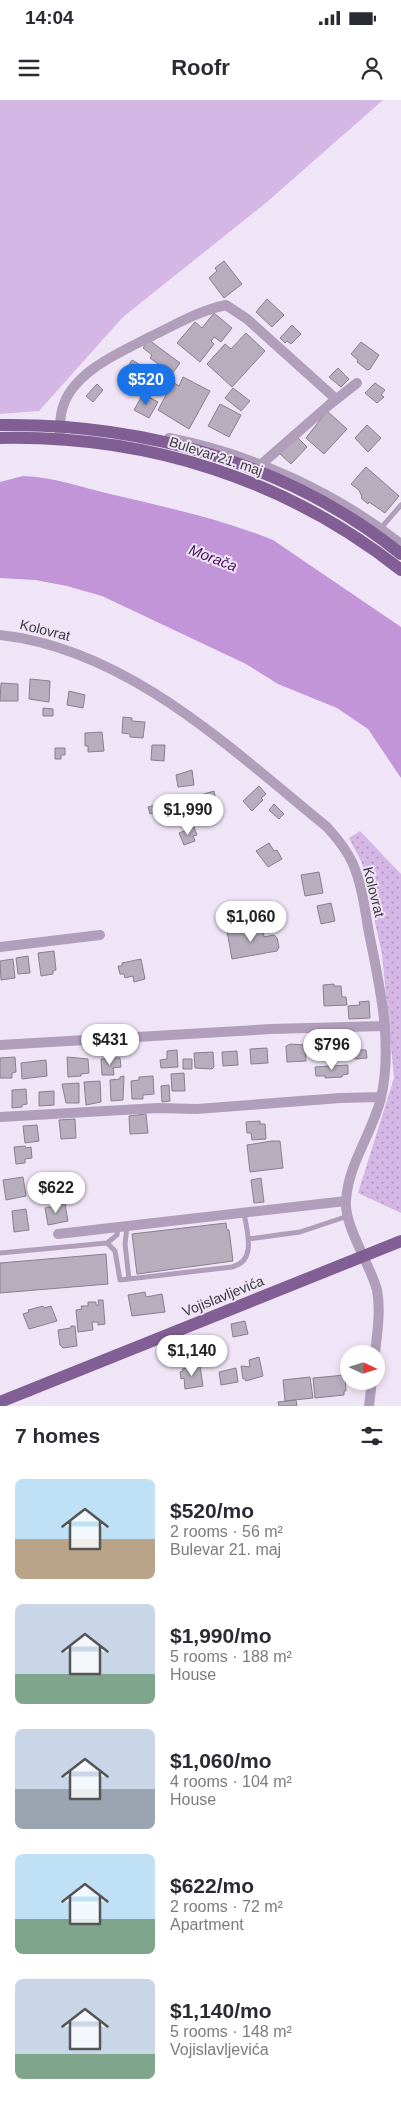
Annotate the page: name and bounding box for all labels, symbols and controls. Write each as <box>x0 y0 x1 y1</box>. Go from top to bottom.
text: 14:04 <box>25 7 74 28</box>
icon: menu <box>15 54 43 82</box>
icon: person <box>358 54 386 82</box>
text: Roofr <box>171 55 230 80</box>
pin: $520 <box>116 364 176 406</box>
text: $520 <box>128 371 164 388</box>
street label: Bulevar 21. maj <box>167 433 265 479</box>
water label: Morača <box>187 541 240 574</box>
street label: Kolovrat <box>18 616 72 644</box>
pin: $1,990 <box>147 794 229 836</box>
text: $1,990 <box>164 801 212 818</box>
street label: Kolovrat <box>360 865 388 919</box>
pin: $1,060 <box>210 900 292 943</box>
text: $1,060 <box>227 908 275 925</box>
pin: $431 <box>80 1024 140 1066</box>
pin: $796 <box>302 1028 362 1071</box>
text: $431 <box>92 1031 128 1048</box>
text: $796 <box>314 1036 350 1053</box>
pin: $622 <box>26 1172 86 1214</box>
text: $622 <box>38 1179 74 1196</box>
street label: Vojislavljevića <box>180 1272 266 1320</box>
pin: $1,140 <box>151 1334 233 1377</box>
text: $1,140 <box>168 1342 216 1359</box>
north arrow <box>340 1345 385 1390</box>
map controls <box>340 1345 385 1390</box>
icon: filters <box>358 1422 386 1450</box>
text: 7 homes <box>15 1424 100 1447</box>
icon: home <box>55 1499 115 1559</box>
text: $520/mo <box>170 1499 254 1522</box>
text: 2 rooms · 56 m² <box>170 1523 283 1540</box>
text: Bulevar 21. maj <box>170 1541 281 1558</box>
icon: home <box>55 1624 115 1684</box>
text: $1,990/mo <box>170 1624 272 1647</box>
text: 5 rooms · 188 m² <box>170 1648 292 1665</box>
text: House <box>170 1666 216 1683</box>
icon: home <box>55 1749 115 1809</box>
text: $1,060/mo <box>170 1749 272 1772</box>
text: 4 rooms · 104 m² <box>170 1773 292 1790</box>
text: House <box>170 1791 216 1808</box>
icon: home <box>55 1874 115 1934</box>
text: $622/mo <box>170 1874 254 1897</box>
text: 2 rooms · 72 m² <box>170 1898 283 1915</box>
text: Apartment <box>170 1916 244 1933</box>
icon: home <box>55 1999 115 2059</box>
text: $1,140/mo <box>170 1999 272 2022</box>
text: 5 rooms · 148 m² <box>170 2023 292 2040</box>
text: Vojislavljevića <box>170 2041 269 2058</box>

